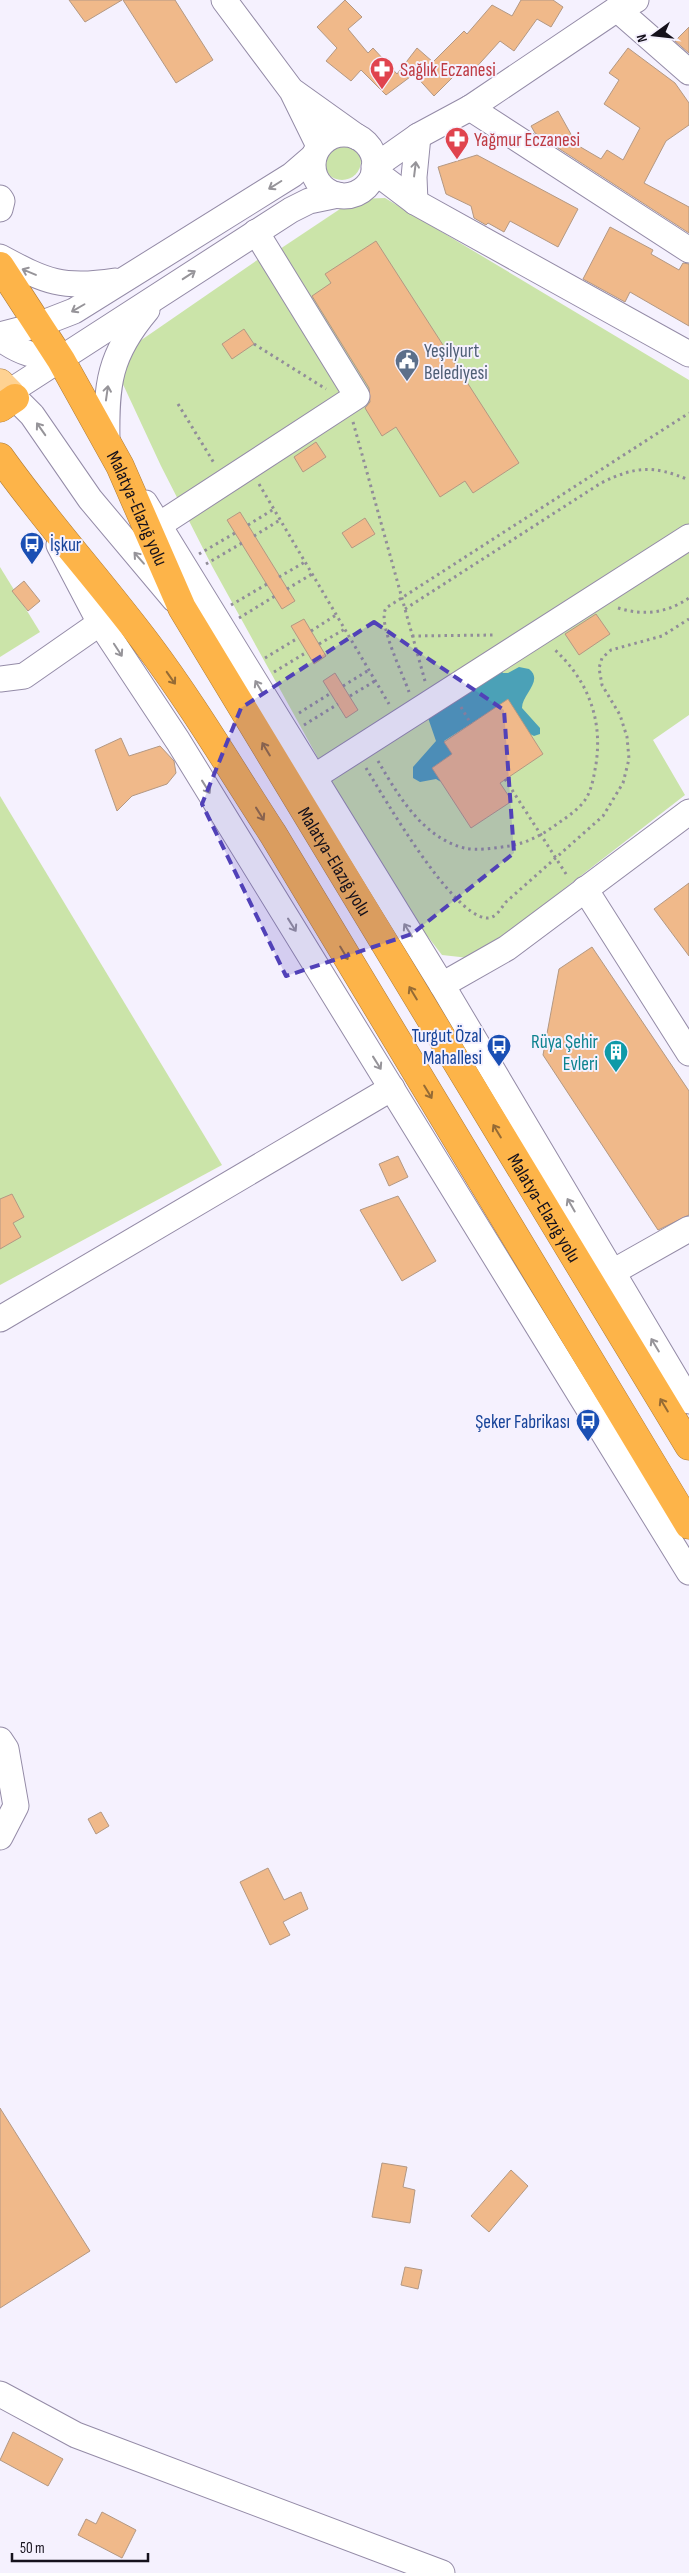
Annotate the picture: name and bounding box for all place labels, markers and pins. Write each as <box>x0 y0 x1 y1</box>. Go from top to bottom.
pharmacy icon: Sağlık Eczanesi <box>369 56 395 90</box>
place label: Sağlık Eczanesi <box>400 59 496 82</box>
pharmacy icon: Yağmur Eczanesi <box>444 126 470 160</box>
place label: Yağmur Eczanesi <box>474 129 580 152</box>
place label: Yeşilyurt Belediyesi <box>424 340 488 385</box>
public building icon: Yeşilyurt Belediyesi <box>394 348 420 382</box>
bus stop icon: İşkur <box>19 531 45 565</box>
place label: İşkur <box>50 534 82 557</box>
place label: Turgut Özal Mahallesi <box>411 1025 482 1070</box>
place label: Rüya Şehir Evleri <box>531 1031 599 1076</box>
bus stop icon: Turgut Özal Mahallesi <box>486 1033 512 1067</box>
building icon: Rüya Şehir Evleri <box>603 1039 629 1073</box>
bus stop icon: Şeker Fabrikası <box>575 1408 601 1442</box>
place label: Şeker Fabrikası <box>475 1411 570 1434</box>

